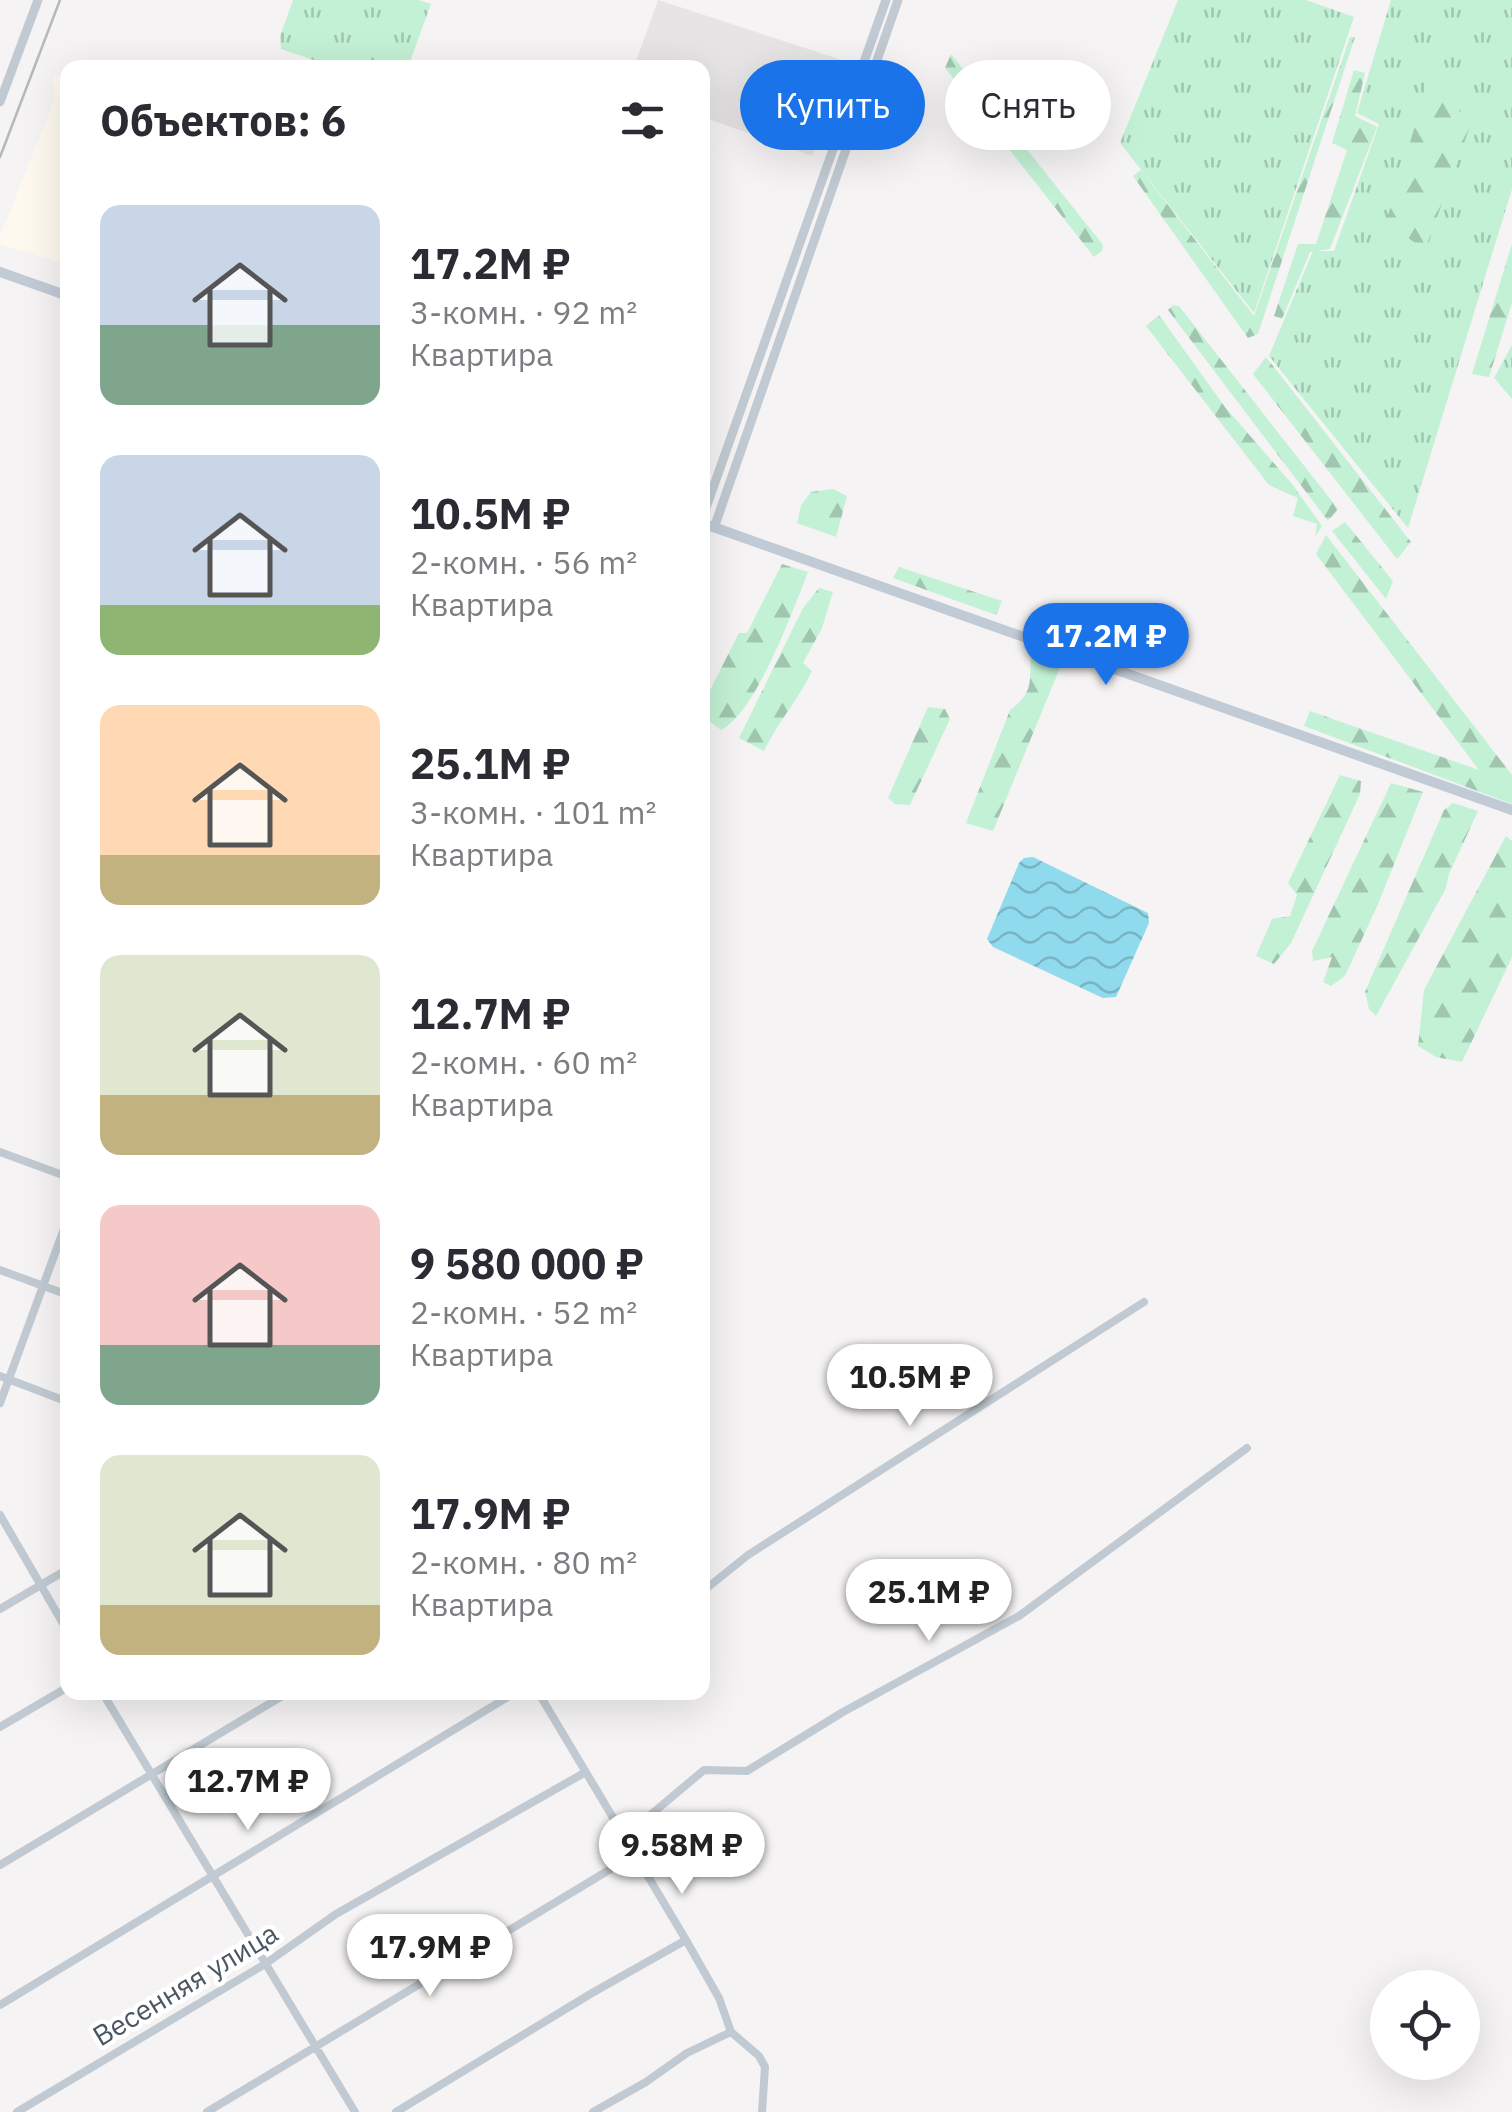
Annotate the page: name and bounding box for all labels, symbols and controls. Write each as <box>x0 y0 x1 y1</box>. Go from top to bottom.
chip: Купить <box>740 60 925 150</box>
chip: Снять <box>945 60 1111 150</box>
text: Объектов: 6 <box>100 93 346 148</box>
icon: filters <box>615 93 670 148</box>
text: 17.2M ₽ <box>410 236 571 291</box>
icon: home <box>180 245 300 365</box>
text: 3-комн. · 92 m² <box>410 291 637 333</box>
text: Квартира <box>410 333 553 375</box>
text: 10.5M ₽ <box>410 486 571 541</box>
icon: home <box>180 495 300 615</box>
text: 2-комн. · 56 m² <box>410 541 637 583</box>
text: Квартира <box>410 583 553 625</box>
pin: 17.2M ₽ <box>1014 603 1198 688</box>
text: 17.2M ₽ <box>1045 614 1167 656</box>
text: 25.1M ₽ <box>410 736 571 791</box>
icon: home <box>180 745 300 865</box>
text: 3-комн. · 101 m² <box>410 791 656 833</box>
text: Квартира <box>410 833 553 875</box>
text: 12.7M ₽ <box>410 986 571 1041</box>
icon: home <box>180 995 300 1115</box>
text: 2-комн. · 60 m² <box>410 1041 637 1083</box>
text: Квартира <box>410 1083 553 1125</box>
text: 9 580 000 ₽ <box>410 1236 644 1291</box>
icon: home <box>180 1245 300 1365</box>
text: 2-комн. · 52 m² <box>410 1291 637 1333</box>
text: Квартира <box>410 1333 553 1375</box>
pin: 10.5M ₽ <box>818 1344 1002 1429</box>
text: 10.5M ₽ <box>849 1355 971 1397</box>
text: 17.9M ₽ <box>410 1486 571 1541</box>
icon: home <box>180 1495 300 1615</box>
text: 2-комн. · 80 m² <box>410 1541 637 1583</box>
pin: 25.1M ₽ <box>837 1559 1021 1644</box>
text: 25.1M ₽ <box>868 1570 990 1612</box>
text: Квартира <box>410 1583 553 1625</box>
pin: 12.7M ₽ <box>156 1748 340 1833</box>
text: 12.7M ₽ <box>187 1759 309 1801</box>
pin: 9.58M ₽ <box>590 1812 774 1897</box>
text: 9.58M ₽ <box>621 1823 743 1865</box>
street label: Весенняя улица <box>85 1914 285 2054</box>
pin: 17.9M ₽ <box>338 1914 522 1999</box>
text: 17.9M ₽ <box>369 1925 491 1967</box>
map controls <box>1370 1970 1480 2080</box>
button: locate <box>1370 1970 1480 2080</box>

